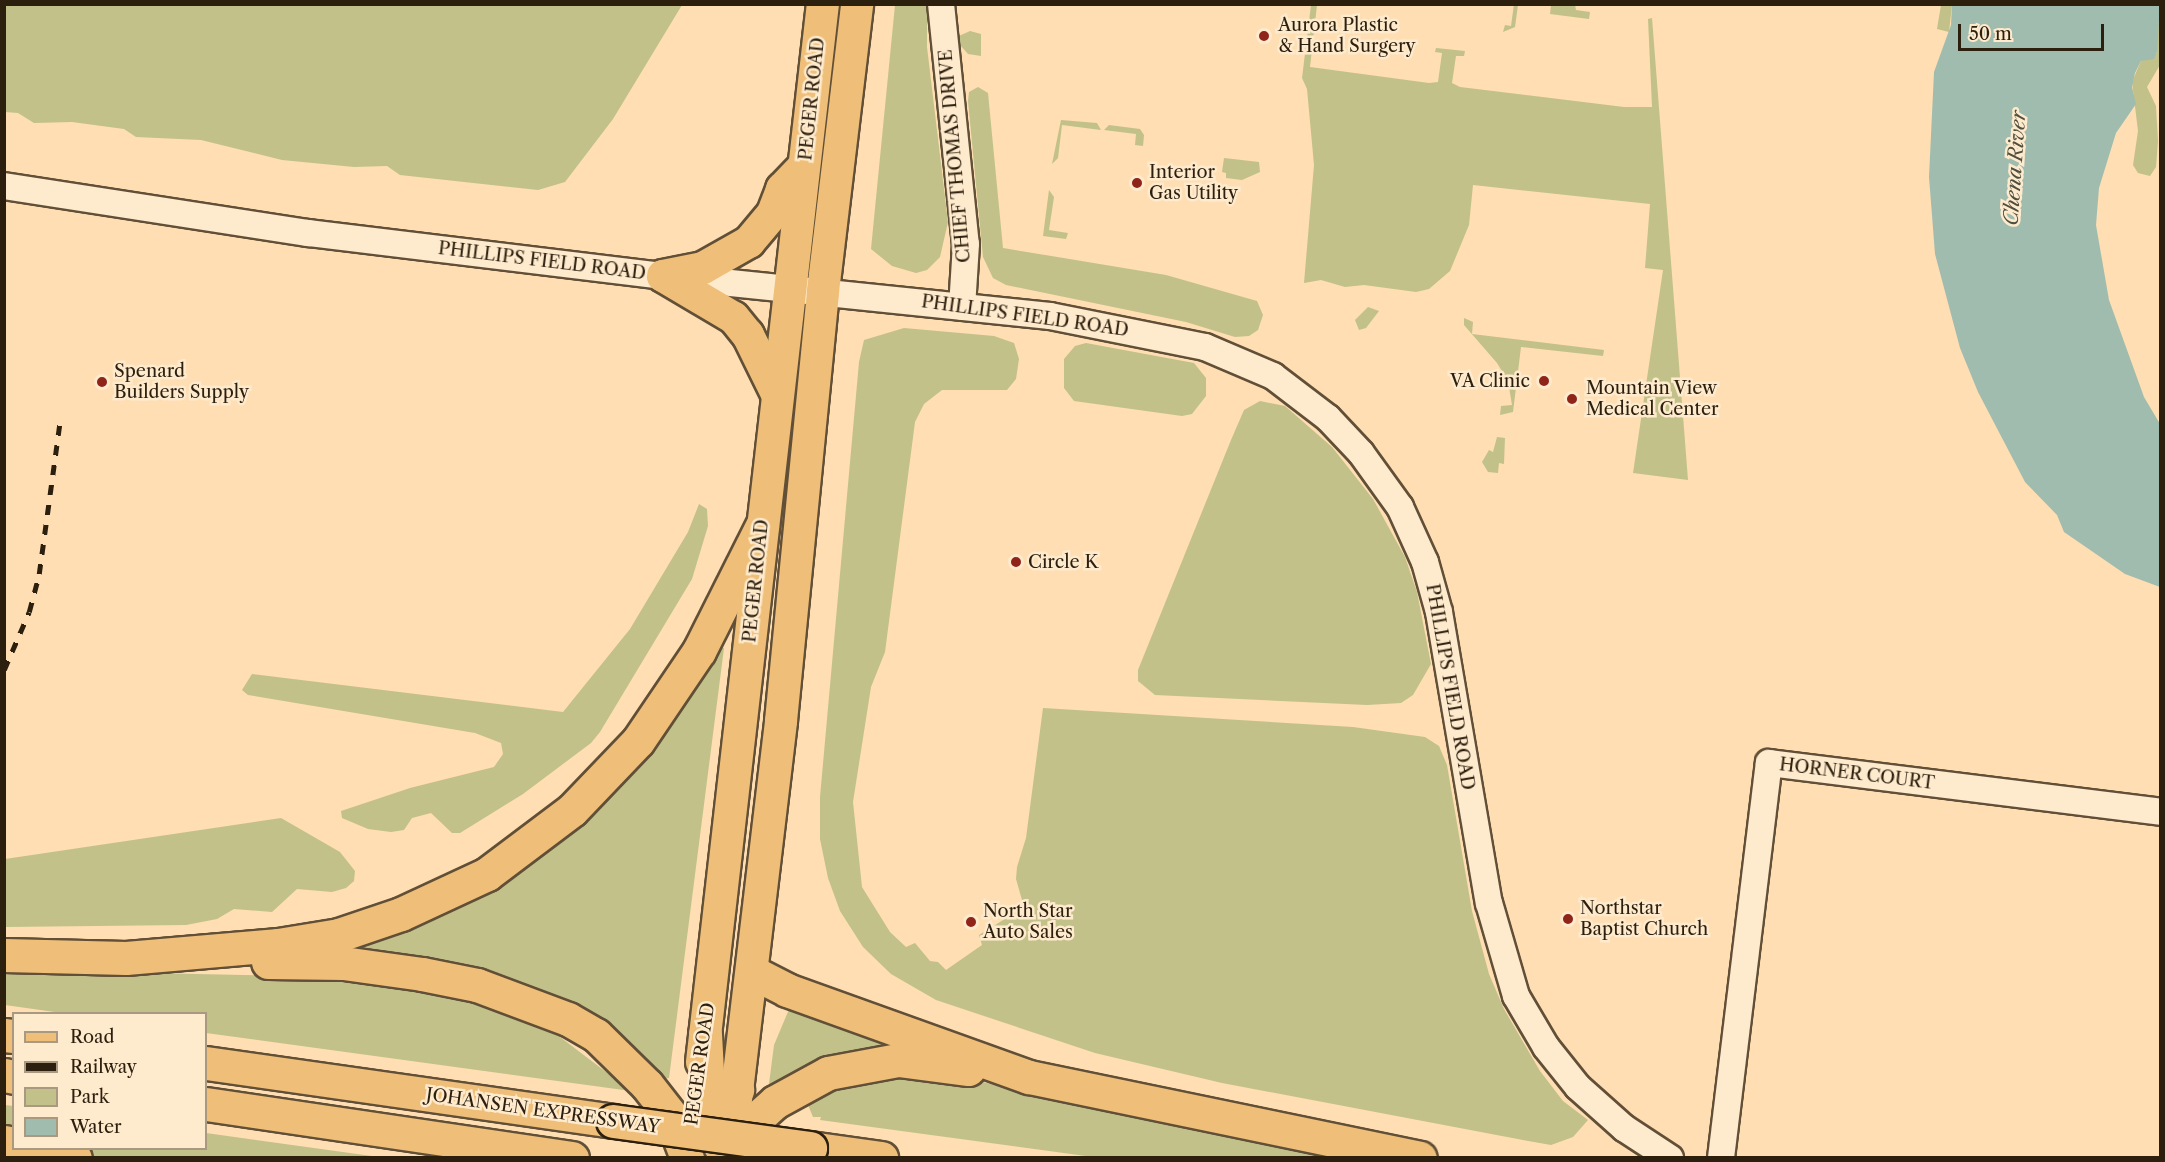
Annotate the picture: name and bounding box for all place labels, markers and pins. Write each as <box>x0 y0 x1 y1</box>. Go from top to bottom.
place label: Aurora Plastic & Hand Surgery <box>1278 15 1416 57</box>
marker: Aurora Plastic & Hand Surgery <box>1255 27 1273 45</box>
place label: Interior Gas Utility <box>1149 162 1238 204</box>
marker: Interior Gas Utility <box>1130 176 1144 190</box>
place label: Spenard Builders Supply <box>114 361 249 404</box>
place label: VA Clinic <box>1449 370 1530 392</box>
marker: VA Clinic <box>1535 372 1553 390</box>
marker: Spenard Builders Supply <box>95 375 109 389</box>
place label: Mountain View Medical Center <box>1586 378 1719 420</box>
marker: Mountain View Medical Center <box>1563 390 1581 408</box>
place label: Circle K <box>1028 551 1098 573</box>
marker: Circle K <box>1009 555 1023 569</box>
place label: Northstar Baptist Church <box>1580 898 1708 940</box>
place label: North Star Auto Sales <box>983 901 1073 944</box>
marker: Northstar Baptist Church <box>1561 912 1575 926</box>
marker: North Star Auto Sales <box>964 915 978 929</box>

